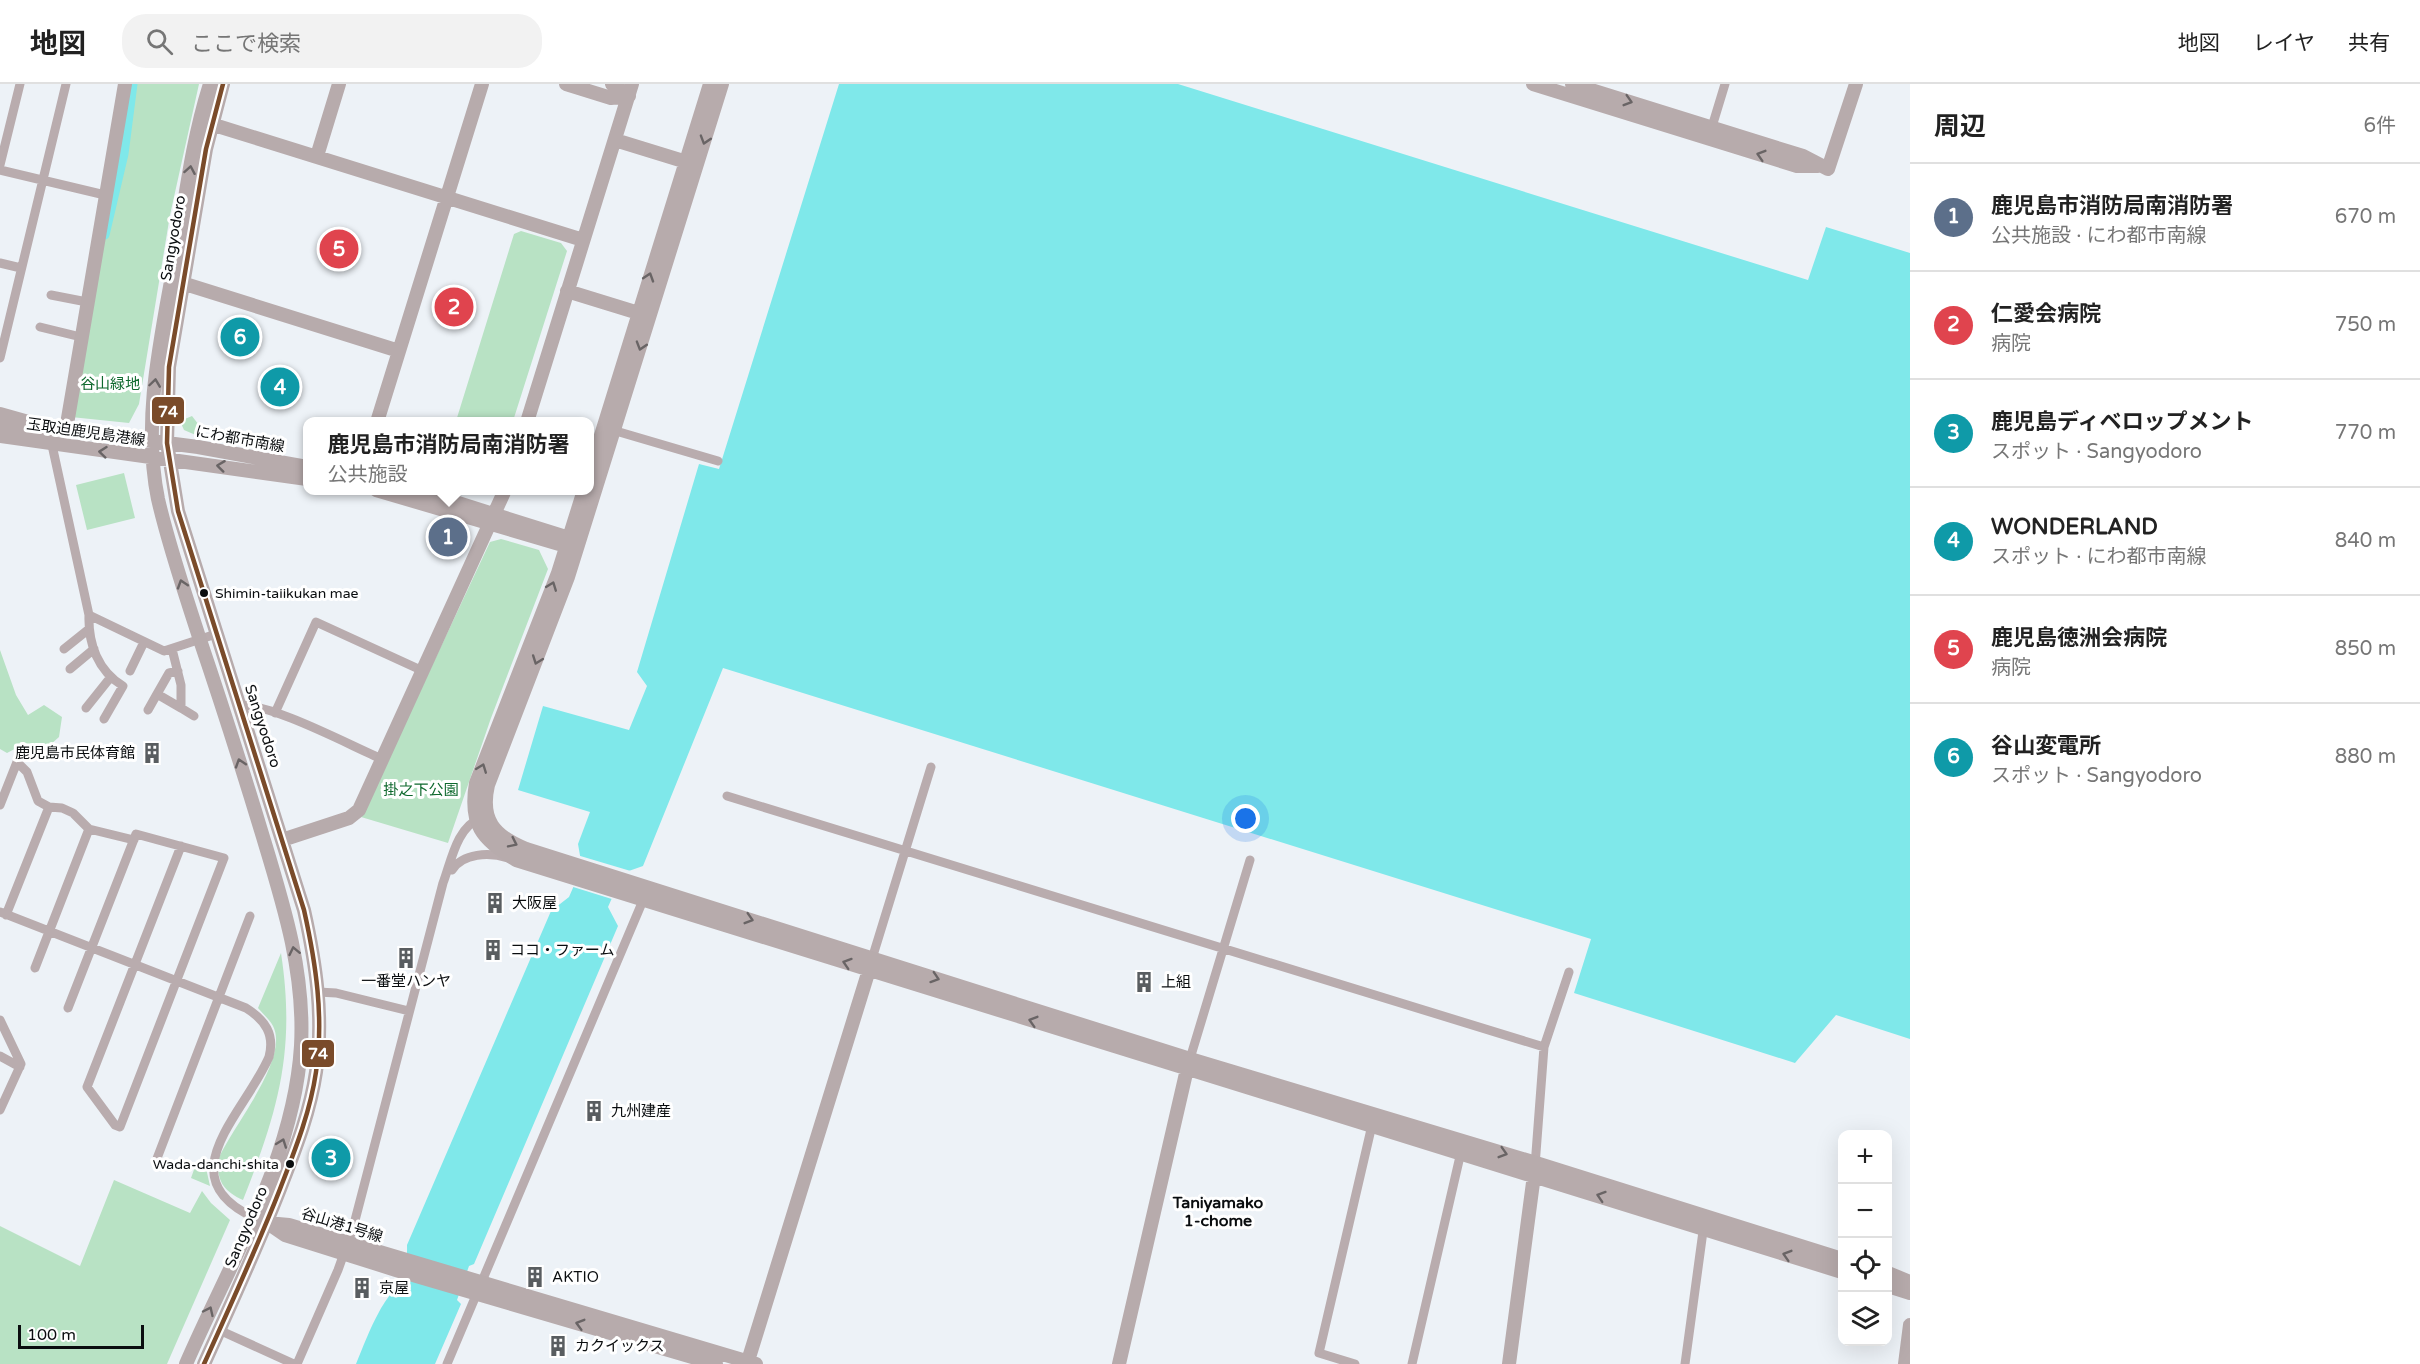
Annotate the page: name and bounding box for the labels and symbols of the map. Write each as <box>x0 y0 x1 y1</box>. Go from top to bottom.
one-way arrow <box>1622 94 1633 106</box>
one-way arrow <box>699 134 712 145</box>
one-way arrow <box>1756 150 1767 162</box>
one-way arrow <box>184 165 196 175</box>
street label: Sangyodoro <box>157 194 189 282</box>
pin: 5 <box>320 226 358 272</box>
one-way arrow <box>642 272 655 283</box>
pin: 2 <box>434 284 474 330</box>
pin: 6 <box>220 314 260 360</box>
one-way arrow <box>635 340 648 351</box>
pin: 4 <box>260 364 300 410</box>
park label: 谷山緑地 <box>80 375 140 393</box>
one-way arrow <box>148 378 160 387</box>
line badge: 74 <box>151 396 185 425</box>
text: 74 <box>158 402 178 422</box>
street label: 玉取迫鹿児島港線 <box>25 415 147 449</box>
street label: にわ都市南線 <box>194 422 286 456</box>
one-way arrow <box>98 446 107 459</box>
one-way arrow <box>217 461 226 473</box>
pin: 1 <box>428 514 468 560</box>
one-way arrow <box>176 579 189 590</box>
one-way arrow <box>545 581 558 592</box>
place label: Shimin-taiikukan mae <box>215 585 359 602</box>
marker: Shimin-taiikukan mae <box>198 587 210 599</box>
one-way arrow <box>532 654 545 665</box>
street label: Sangyodoro <box>241 682 285 770</box>
building icon: 鹿児島市民体育館 <box>140 741 164 765</box>
place label: 鹿児島市民体育館 <box>15 744 135 762</box>
one-way arrow <box>235 758 247 769</box>
one-way arrow <box>475 763 487 774</box>
park label: 掛之下公園 <box>383 781 459 799</box>
your location <box>1231 804 1260 833</box>
one-way arrow <box>507 836 518 848</box>
building icon: 大阪屋 <box>483 891 507 915</box>
place label: 大阪屋 <box>512 894 557 912</box>
one-way arrow <box>743 912 754 924</box>
building icon: ココ・ファーム <box>481 938 505 962</box>
place label: ココ・ファーム <box>510 941 615 959</box>
one-way arrow <box>288 946 301 956</box>
building icon: 一番堂ハンヤ <box>394 946 418 970</box>
one-way arrow <box>842 958 853 970</box>
building icon: 上組 <box>1132 970 1156 994</box>
one-way arrow <box>929 971 940 983</box>
place label: 一番堂ハンヤ <box>361 972 451 990</box>
place label: 上組 <box>1161 973 1191 991</box>
one-way arrow <box>1028 1016 1039 1028</box>
line badge: 74 <box>301 1039 335 1068</box>
text: 74 <box>308 1044 328 1064</box>
building icon: 九州建産 <box>582 1099 606 1123</box>
place label: 九州建産 <box>611 1102 671 1120</box>
pin: 3 <box>312 1136 350 1180</box>
one-way arrow <box>274 1138 287 1149</box>
one-way arrow <box>1497 1146 1508 1158</box>
place label: Wada-danchi-shita <box>153 1156 279 1173</box>
marker: Wada-danchi-shita <box>284 1158 296 1170</box>
street label: Sangyodoro <box>221 1184 271 1270</box>
one-way arrow <box>1596 1191 1607 1203</box>
district label: Taniyamako 1-chome <box>1172 1193 1264 1231</box>
street label: 谷山港1号線 <box>299 1204 385 1246</box>
one-way arrow <box>1782 1250 1793 1262</box>
building icon: AKTIO <box>523 1265 547 1289</box>
place label: AKTIO <box>552 1268 599 1286</box>
building icon: 京屋 <box>350 1276 374 1300</box>
place label: 京屋 <box>379 1279 409 1297</box>
one-way arrow <box>202 1306 214 1317</box>
one-way arrow <box>575 1319 586 1331</box>
scale bar <box>18 1322 144 1350</box>
building icon: カクイックス <box>546 1334 570 1358</box>
place label: カクイックス <box>575 1337 665 1355</box>

